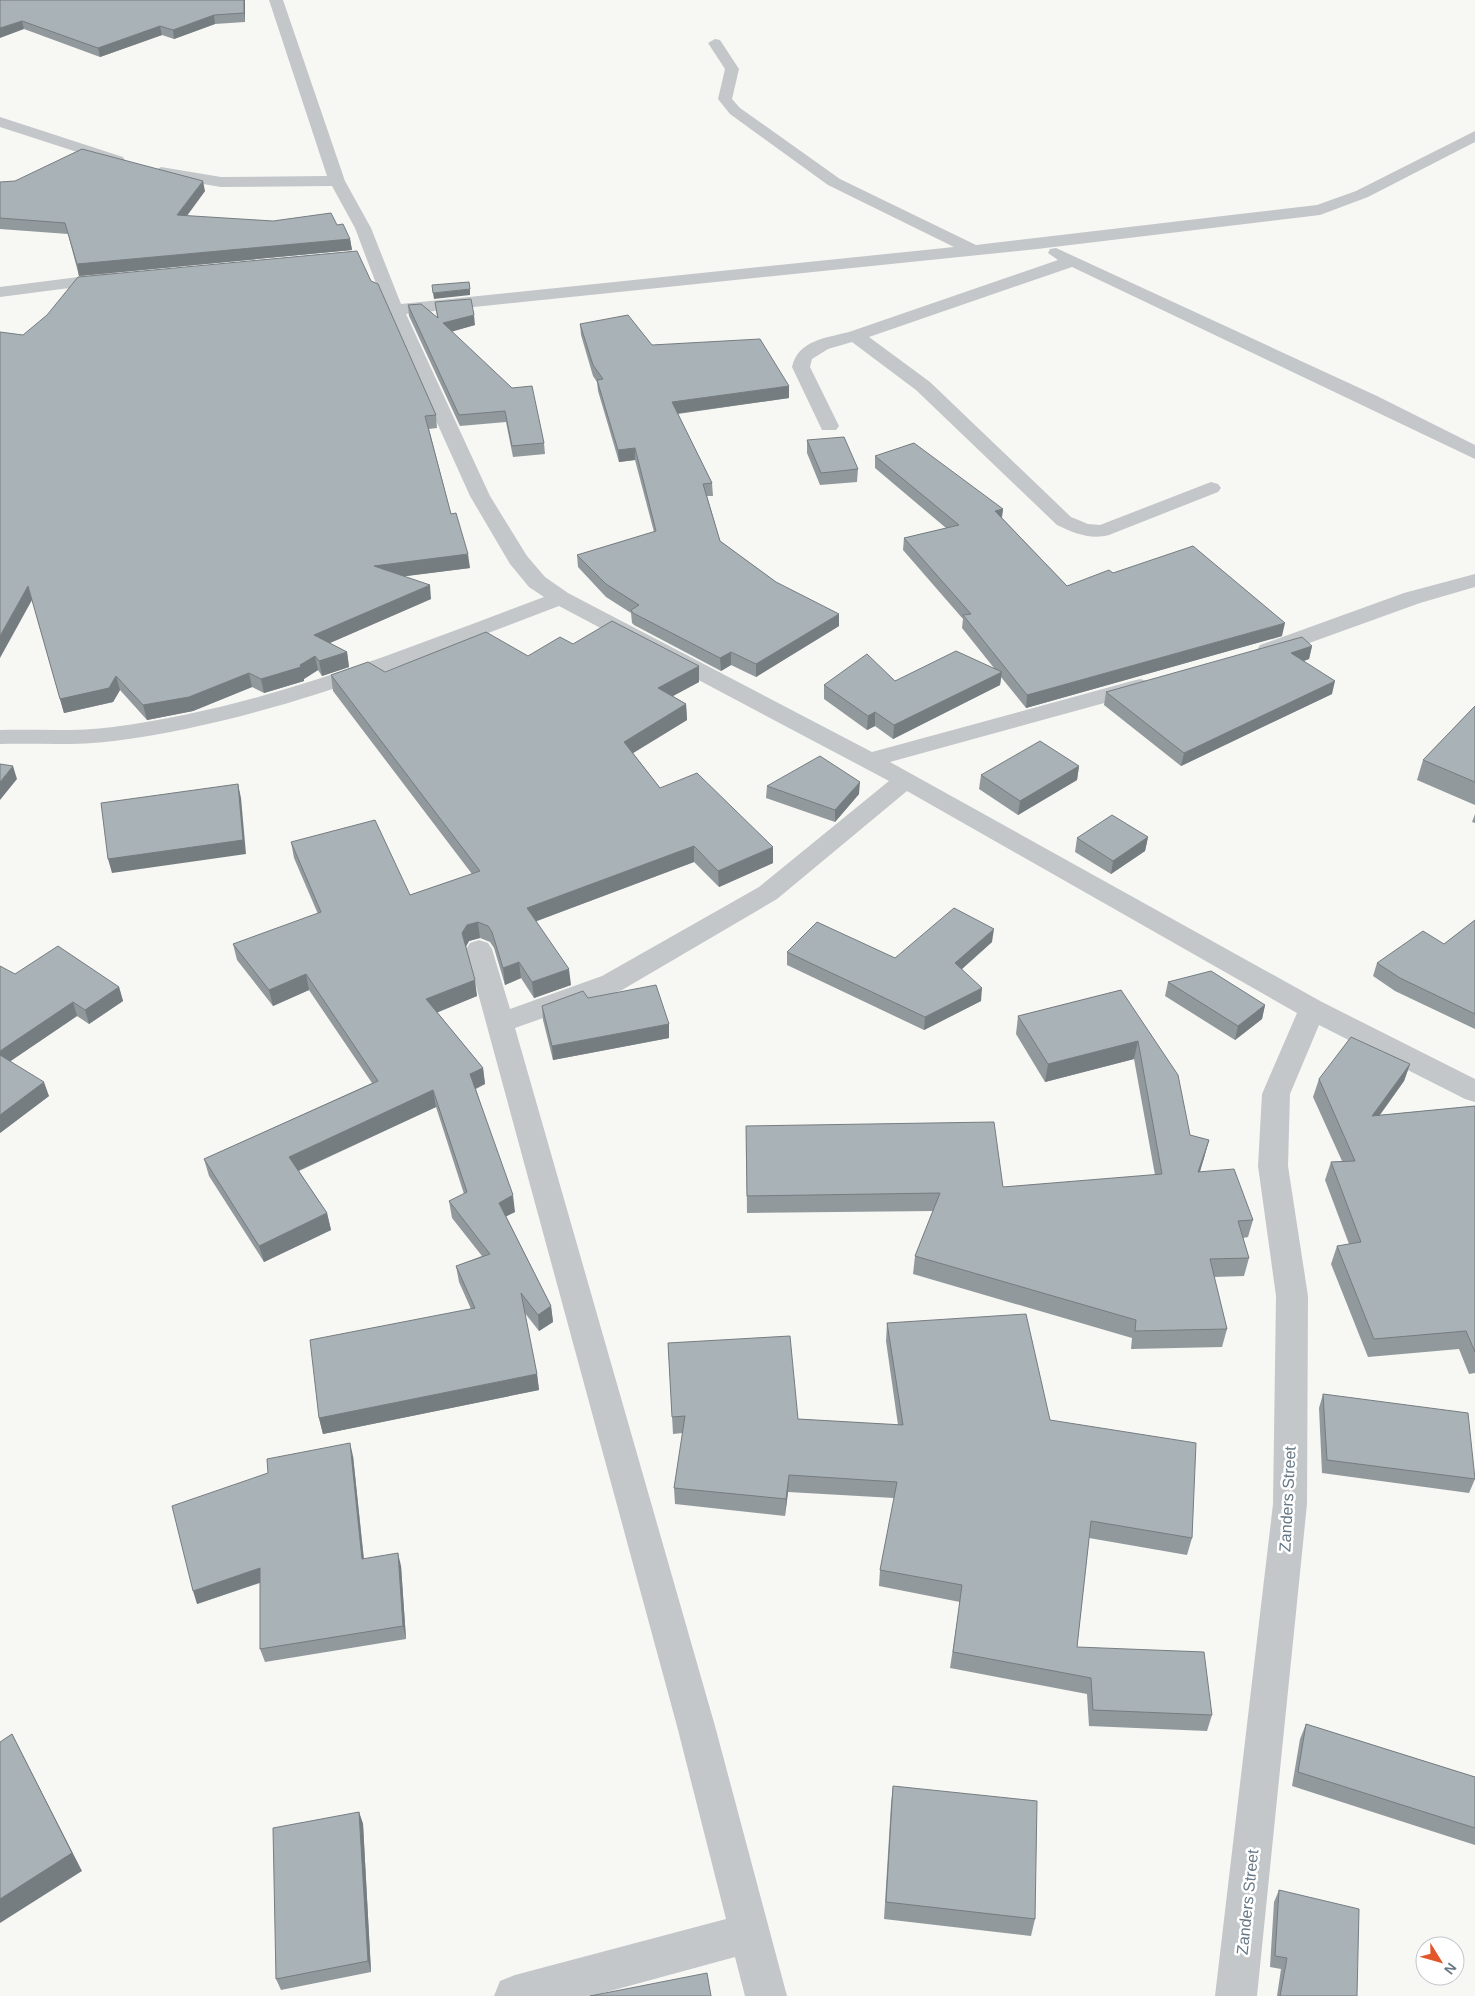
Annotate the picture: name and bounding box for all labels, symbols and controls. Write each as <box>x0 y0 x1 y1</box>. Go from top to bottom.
street label: Zanders Street <box>1276 1445 1299 1552</box>
street label: Zanders Street <box>1234 1848 1262 1956</box>
north arrow <box>1415 1936 1465 1986</box>
text: N <box>1441 1960 1460 1978</box>

